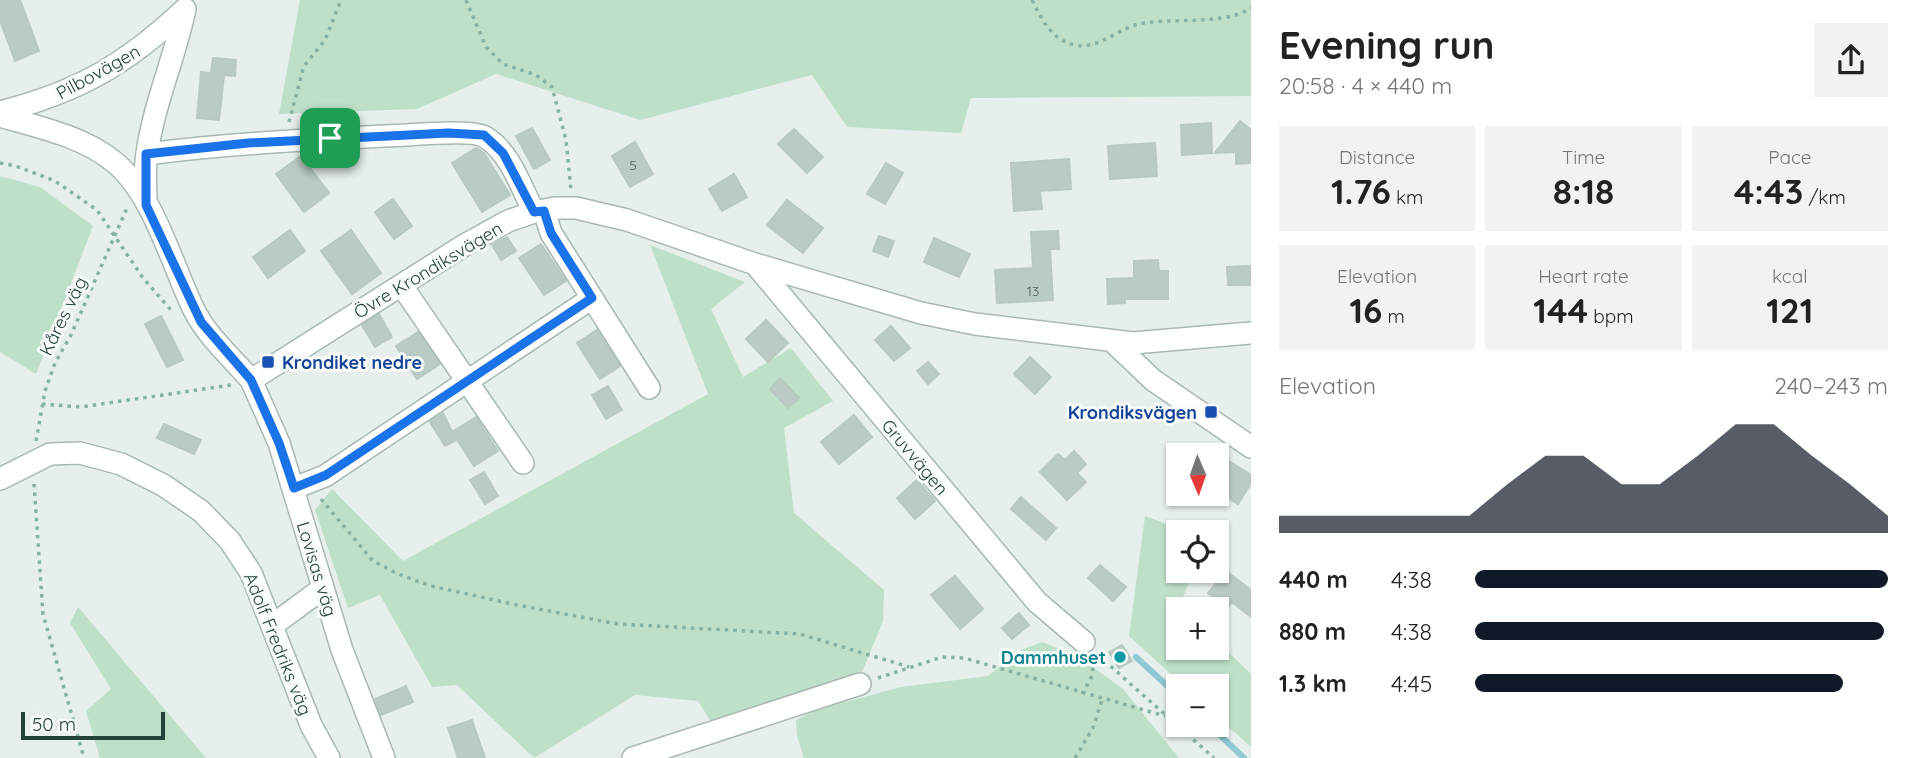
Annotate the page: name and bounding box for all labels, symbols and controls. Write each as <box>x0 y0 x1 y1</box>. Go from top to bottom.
text: Evening run <box>1279 21 1494 69</box>
button: share <box>1814 23 1888 97</box>
street label: Pilbovägen <box>52 40 144 104</box>
text: 20:58 · 4 × 440 m <box>1279 71 1452 100</box>
pin <box>300 108 360 168</box>
icon: arrive <box>311 119 349 157</box>
text: Distance <box>1339 145 1415 169</box>
text: Time <box>1562 145 1605 169</box>
text: Pace <box>1768 145 1811 169</box>
house number: 5 <box>629 156 637 174</box>
text: 1.76 <box>1331 169 1391 213</box>
text: 8:18 <box>1553 169 1614 213</box>
text: 4:43 <box>1734 169 1803 213</box>
text: km <box>1391 185 1423 209</box>
text: /km <box>1803 185 1846 209</box>
street label: Övre Krondiksvägen <box>350 217 506 323</box>
text: Elevation <box>1337 264 1417 288</box>
text: Heart rate <box>1538 264 1629 288</box>
text: kcal <box>1772 264 1808 288</box>
street label: Kåres väg <box>34 273 92 359</box>
house number: 13 <box>1027 282 1039 300</box>
text: 16 <box>1349 288 1382 332</box>
text: 144 <box>1533 288 1588 332</box>
text: 121 <box>1766 288 1813 332</box>
text: m <box>1382 304 1405 328</box>
text: bpm <box>1588 304 1634 328</box>
place label: Krondiket nedre <box>282 351 422 374</box>
marker: Krondiket nedre <box>260 354 276 370</box>
text: Elevation <box>1279 371 1376 400</box>
text: 240–243 m <box>1774 371 1888 400</box>
place label: Krondiksvägen <box>1068 401 1197 424</box>
marker: Krondiksvägen <box>1203 404 1219 420</box>
street label: Gruvvägen <box>877 414 953 500</box>
north arrow <box>1166 443 1228 506</box>
map controls <box>1166 443 1229 737</box>
street label: Lovisas väg <box>292 519 342 619</box>
button: locate <box>1166 520 1229 583</box>
text: 440 m <box>1279 565 1348 594</box>
text: 4:38 <box>1391 565 1432 594</box>
street label: Adolf Fredriks väg <box>239 569 317 719</box>
button: + <box>1166 597 1229 660</box>
text: 880 m <box>1279 617 1346 646</box>
text: 4:38 <box>1391 617 1432 646</box>
place label: Dammhuset <box>1001 646 1106 669</box>
marker: Dammhuset <box>1112 649 1128 665</box>
text: 1.3 km <box>1279 669 1347 698</box>
text: 4:45 <box>1391 669 1432 698</box>
button: − <box>1166 674 1229 737</box>
scale bar <box>21 709 164 741</box>
text: 50 m <box>32 712 76 736</box>

